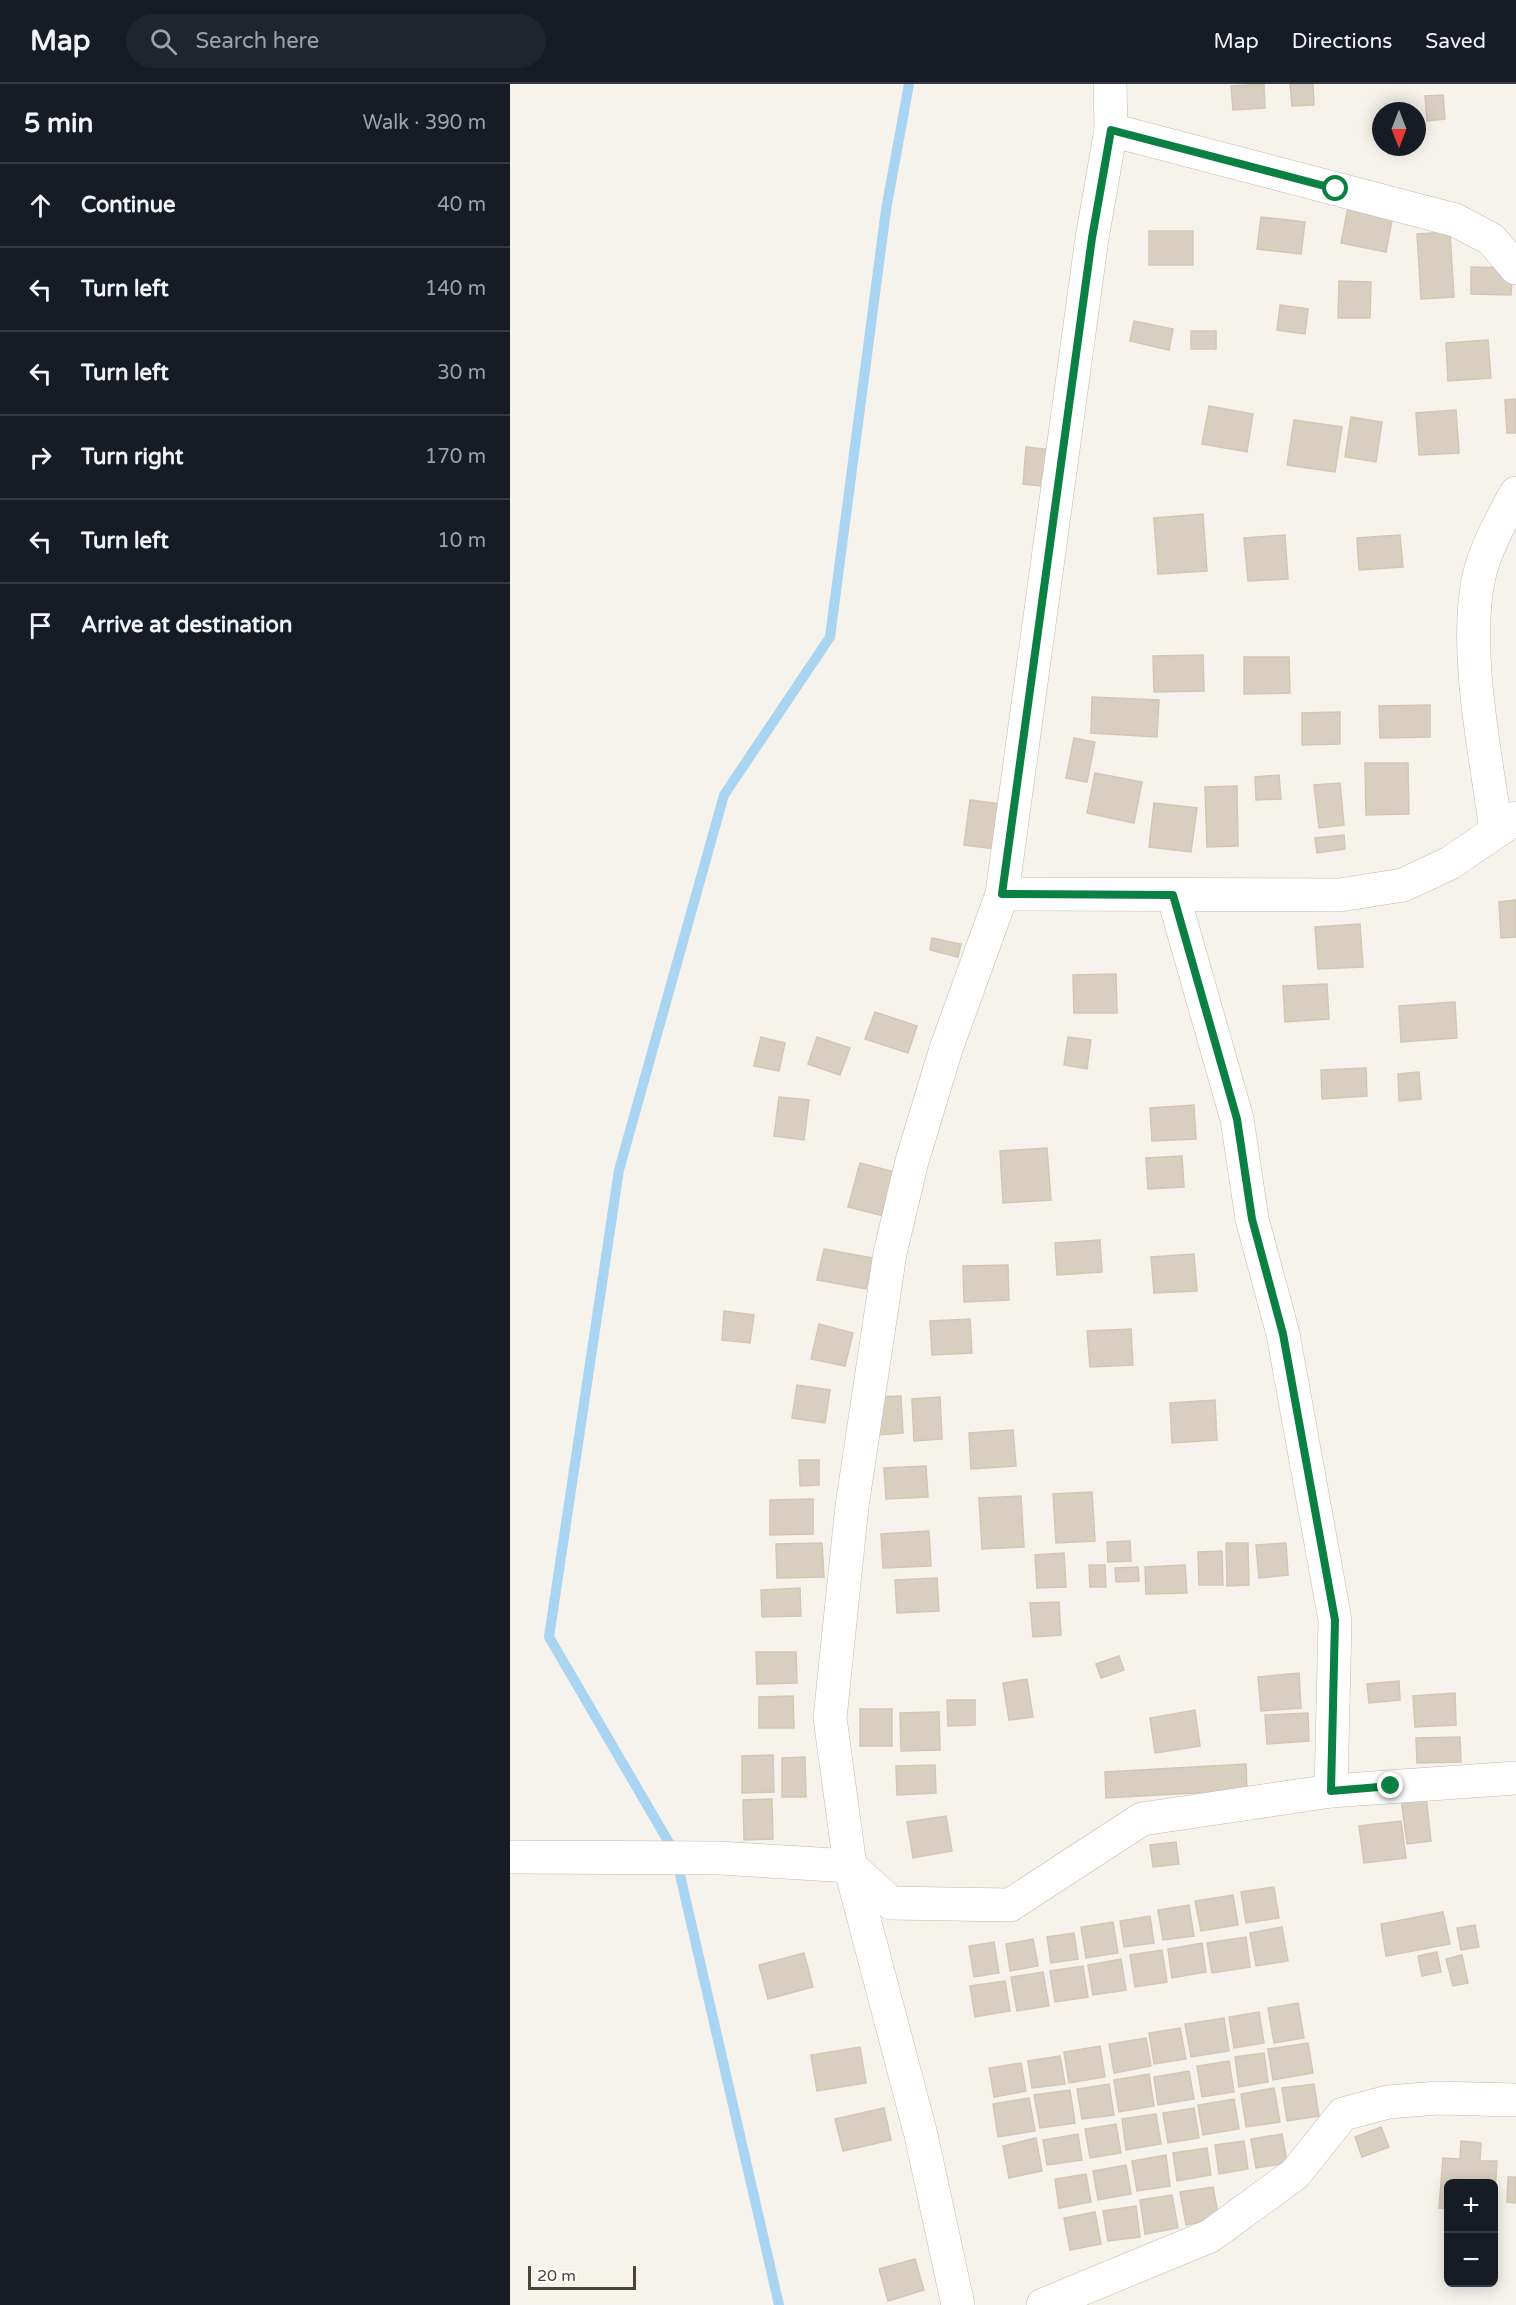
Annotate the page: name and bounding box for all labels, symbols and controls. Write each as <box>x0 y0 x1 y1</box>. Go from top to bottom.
search box <box>126 14 546 68</box>
text: Map <box>30 24 90 58</box>
icon: search <box>147 25 180 58</box>
text: Search here <box>195 28 319 54</box>
text: Map <box>1213 29 1259 54</box>
text: Directions <box>1292 29 1392 54</box>
text: Saved <box>1425 29 1486 54</box>
north arrow <box>1372 102 1426 156</box>
text: 5 min <box>24 108 93 139</box>
text: Walk · 390 m <box>363 111 486 135</box>
route start <box>1322 175 1348 201</box>
icon: ahead <box>24 189 57 222</box>
text: Continue <box>81 192 176 218</box>
text: 40 m <box>437 193 486 217</box>
icon: left <box>24 273 57 306</box>
text: Turn left <box>81 276 169 302</box>
text: 140 m <box>425 277 486 301</box>
icon: left <box>24 357 57 390</box>
text: Turn left <box>81 360 169 386</box>
text: 30 m <box>437 361 486 385</box>
icon: right <box>24 441 57 474</box>
text: Turn right <box>81 444 183 470</box>
text: 170 m <box>425 445 486 469</box>
icon: left <box>24 525 57 558</box>
text: Turn left <box>81 528 169 554</box>
text: 10 m <box>437 529 486 553</box>
icon: arrive <box>24 609 57 642</box>
text: Arrive at destination <box>81 612 292 638</box>
route end <box>1377 1772 1403 1798</box>
map controls <box>1444 2179 1498 2287</box>
button: + <box>1444 2179 1498 2233</box>
button: − <box>1444 2233 1498 2287</box>
scale bar <box>528 2263 636 2290</box>
text: 20 m <box>537 2266 576 2286</box>

